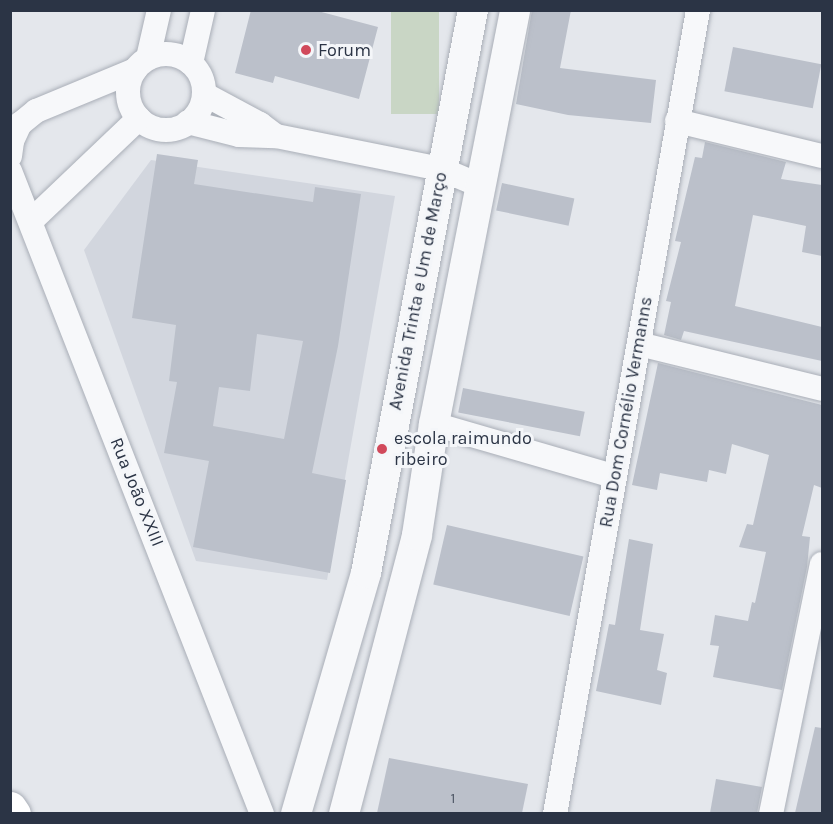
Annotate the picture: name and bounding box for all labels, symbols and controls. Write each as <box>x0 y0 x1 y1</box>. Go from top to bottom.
place label: Forum <box>318 39 371 61</box>
marker: Forum <box>299 43 313 57</box>
street label: Avenida Trinta e Um de Março <box>384 170 452 412</box>
street label: Rua Dom Cornélio Vermanns <box>595 295 657 529</box>
place label: escola raimundo ribeiro <box>394 428 532 470</box>
street label: Rua João XXIII <box>105 434 169 550</box>
marker: escola raimundo ribeiro <box>375 442 389 456</box>
house number: 1 <box>451 790 455 808</box>

